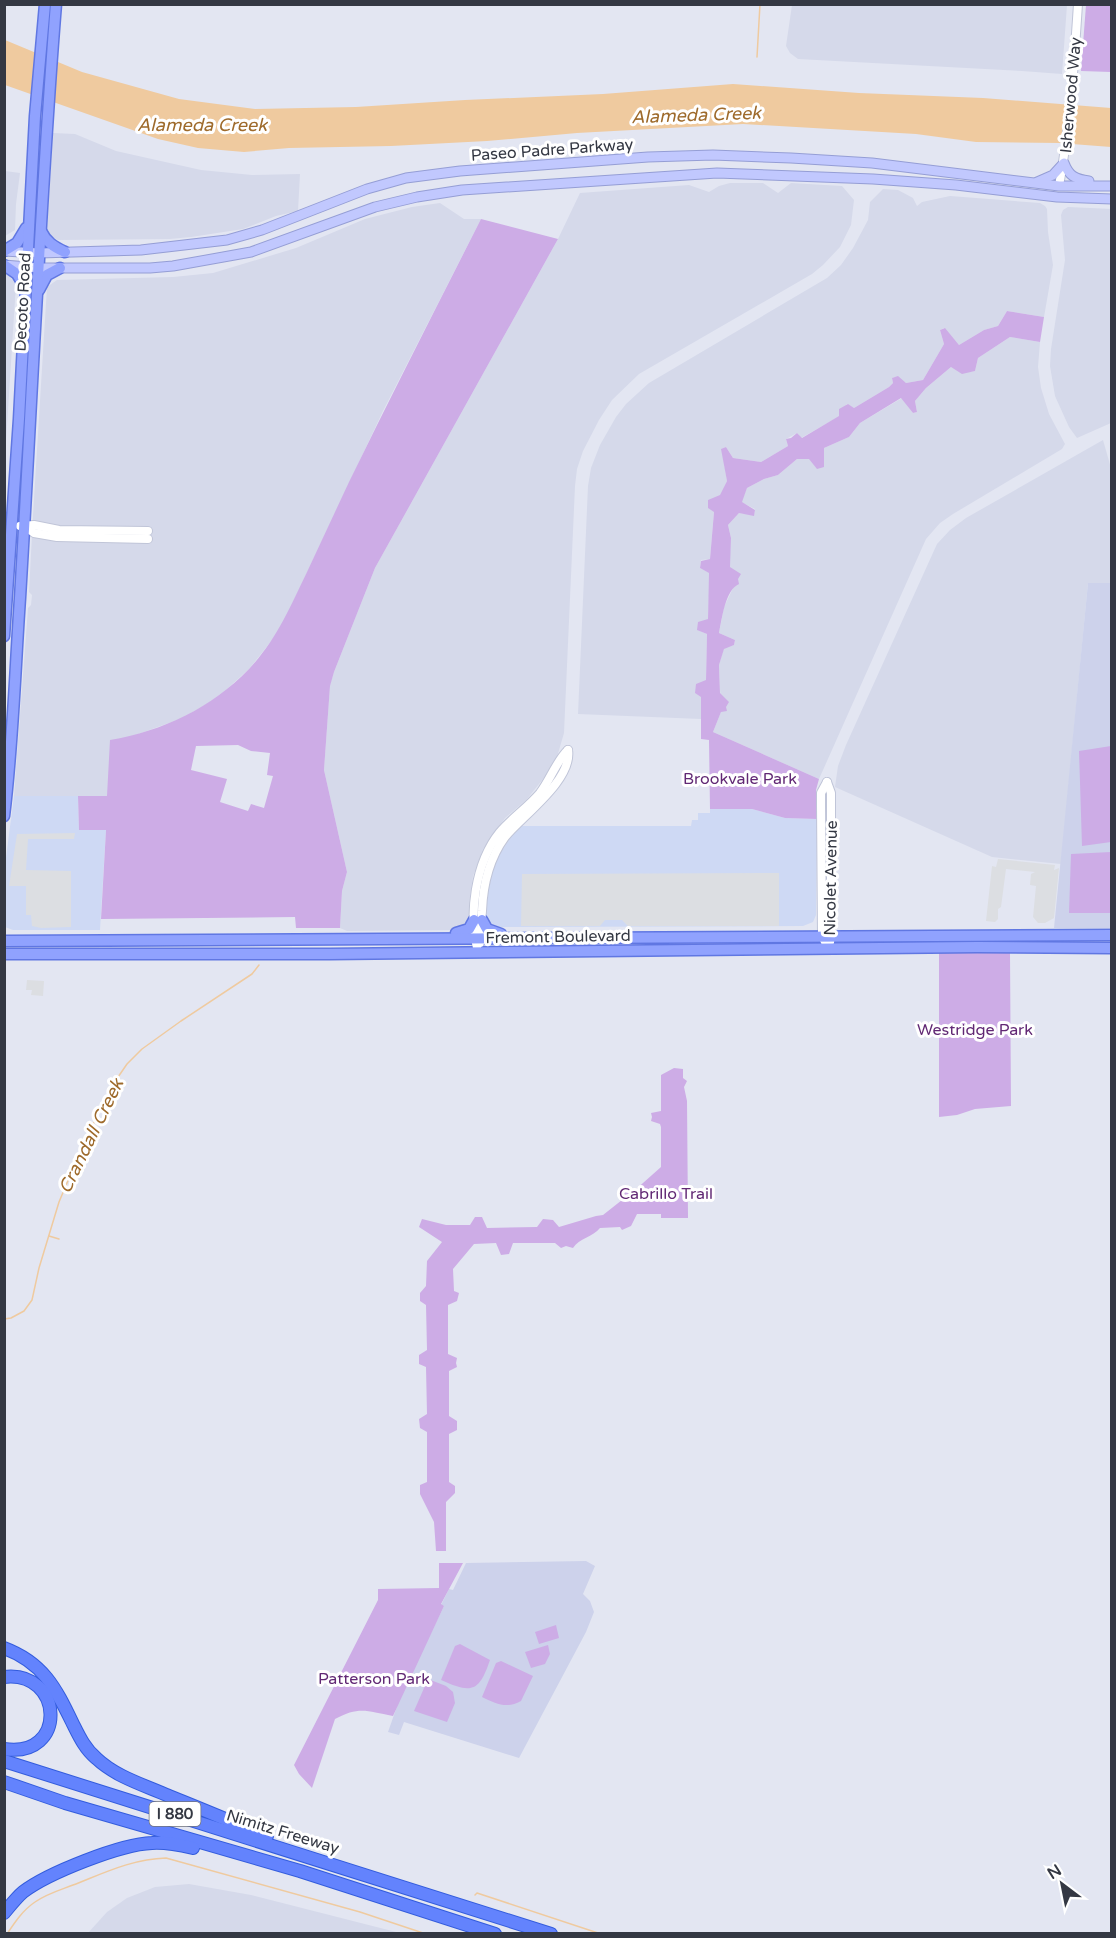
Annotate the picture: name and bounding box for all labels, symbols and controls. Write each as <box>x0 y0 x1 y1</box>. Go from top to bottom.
street label: Isherwood Way <box>1056 36 1086 154</box>
water label: Alameda Creek <box>631 102 763 128</box>
water label: Alameda Creek <box>137 114 268 136</box>
street label: Paseo Padre Parkway <box>470 134 634 166</box>
street label: Decoto Road <box>10 252 36 352</box>
park label: Brookvale Park <box>683 769 797 789</box>
street label: Nicolet Avenue <box>820 820 842 936</box>
street label: Fremont Boulevard <box>485 926 631 948</box>
park label: Westridge Park <box>917 1020 1033 1040</box>
water label: Crandall Creek <box>54 1074 129 1197</box>
park label: Cabrillo Trail <box>619 1184 713 1204</box>
park label: Patterson Park <box>318 1669 430 1689</box>
road number: I 880 <box>150 1802 201 1826</box>
street label: Nimitz Freeway <box>224 1805 342 1859</box>
north arrow <box>1032 1854 1092 1914</box>
text: N <box>1044 1860 1065 1884</box>

